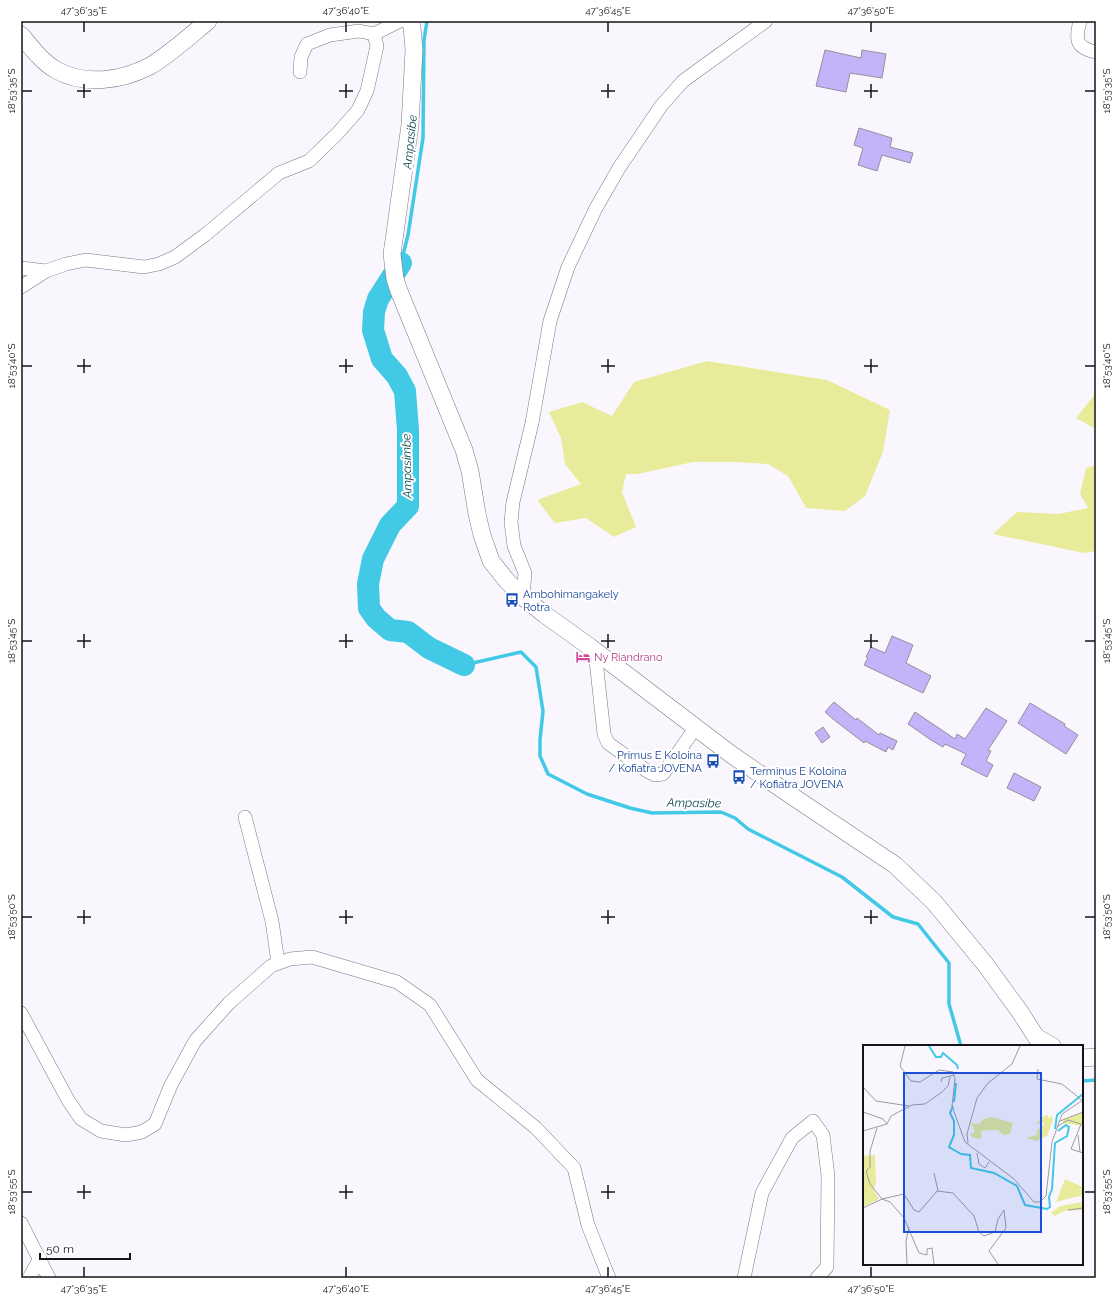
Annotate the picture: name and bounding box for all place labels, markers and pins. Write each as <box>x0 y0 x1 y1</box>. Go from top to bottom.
place label: Ambohimangakely Rotra <box>523 588 619 614</box>
bus stop icon: Ambohimangakely Rotra <box>504 592 520 608</box>
hotel icon: Ny Riandrano <box>575 649 591 665</box>
place label: Ny Riandrano <box>594 651 663 664</box>
place label: Primus E Koloina / Kofiatra JOVENA <box>608 749 703 775</box>
bus stop icon: Primus E Koloina / Kofiatra JOVENA <box>705 753 721 769</box>
place label: Terminus E Koloina / Kofiatra JOVENA <box>750 765 847 791</box>
bus stop icon: Terminus E Koloina / Kofiatra JOVENA <box>731 769 747 785</box>

